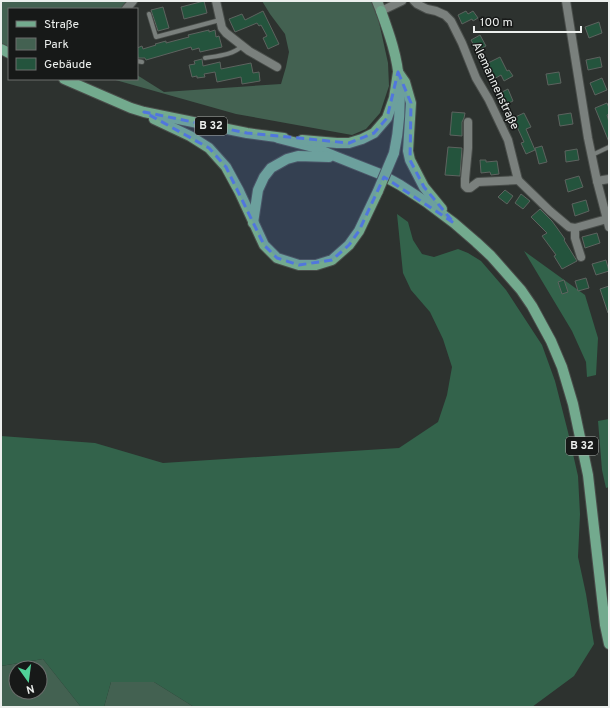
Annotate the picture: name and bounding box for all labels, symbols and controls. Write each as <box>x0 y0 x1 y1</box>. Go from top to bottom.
legend <box>8 8 138 80</box>
scale bar <box>474 8 581 34</box>
text: 100 m <box>480 15 513 31</box>
text: Straße <box>44 17 79 33</box>
text: Park <box>44 37 69 53</box>
street label: Alemannenstraße <box>468 40 522 132</box>
text: Gebäude <box>44 57 92 73</box>
road number: B 32 <box>195 117 227 135</box>
road number: B 32 <box>566 437 598 455</box>
north arrow <box>8 660 48 700</box>
text: N <box>25 681 36 696</box>

